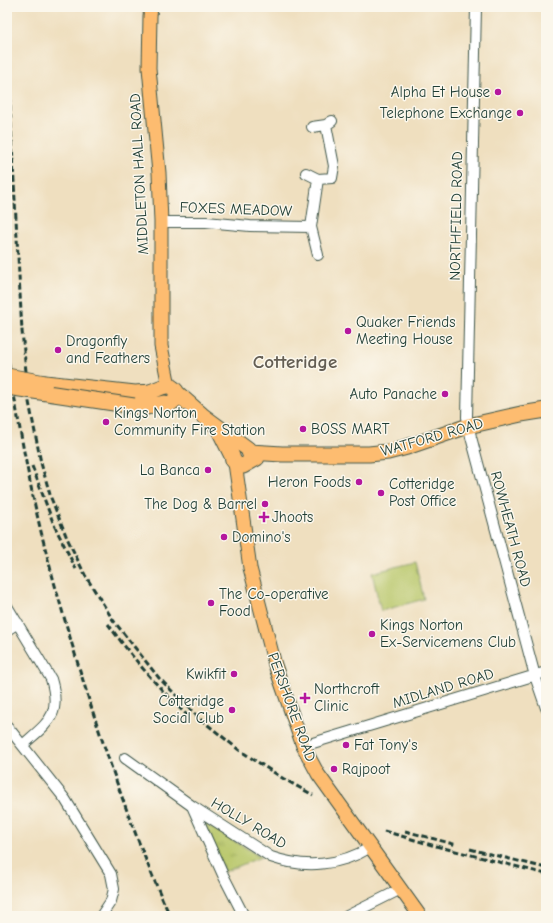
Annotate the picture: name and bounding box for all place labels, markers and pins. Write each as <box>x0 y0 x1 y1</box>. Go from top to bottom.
place label: Alpha Et House <box>391 83 490 101</box>
marker: Alpha Et House <box>493 87 503 97</box>
place label: Telephone Exchange <box>380 104 512 122</box>
marker: Telephone Exchange <box>515 108 525 118</box>
place label: Quaker Friends Meeting House <box>356 313 455 348</box>
marker: Quaker Friends Meeting House <box>343 326 353 336</box>
place label: Dragonfly and Feathers <box>66 332 150 367</box>
marker: Dragonfly and Feathers <box>53 345 63 355</box>
place label: Auto Panache <box>349 385 437 403</box>
marker: Auto Panache <box>440 389 450 399</box>
place label: Kings Norton Community Fire Station <box>114 404 265 439</box>
marker: Kings Norton Community Fire Station <box>101 417 111 427</box>
place label: BOSS MART <box>311 420 390 438</box>
marker: BOSS MART <box>298 424 308 434</box>
place label: La Banca <box>140 461 200 479</box>
marker: La Banca <box>203 465 213 475</box>
place label: Heron Foods <box>268 473 351 491</box>
place label: Cotteridge Post Office <box>389 475 457 510</box>
marker: Heron Foods <box>354 477 364 487</box>
marker: Cotteridge Post Office <box>376 488 386 498</box>
place label: The Dog & Barrel <box>144 495 257 513</box>
marker: The Dog & Barrel <box>260 499 270 509</box>
place label: Jhoots <box>272 508 313 526</box>
marker: Jhoots <box>259 512 269 522</box>
place label: Domino's <box>232 528 291 546</box>
marker: Domino's <box>219 532 229 542</box>
place label: The Co-operative Food <box>219 585 329 620</box>
marker: The Co-operative Food <box>206 598 216 608</box>
place label: Kings Norton Ex-Servicemens Club <box>380 616 516 651</box>
marker: Kings Norton Ex-Servicemens Club <box>367 629 377 639</box>
place label: Kwikfit <box>186 665 227 683</box>
marker: Kwikfit <box>229 669 239 679</box>
place label: Northcroft Clinic <box>314 680 380 715</box>
place label: Cotteridge Social Club <box>153 692 224 727</box>
marker: Northcroft Clinic <box>299 692 311 704</box>
marker: Cotteridge Social Club <box>227 705 237 715</box>
place label: Fat Tony's <box>354 736 417 754</box>
marker: Fat Tony's <box>341 740 351 750</box>
place label: Rajpoot <box>342 760 391 778</box>
marker: Rajpoot <box>329 764 339 774</box>

